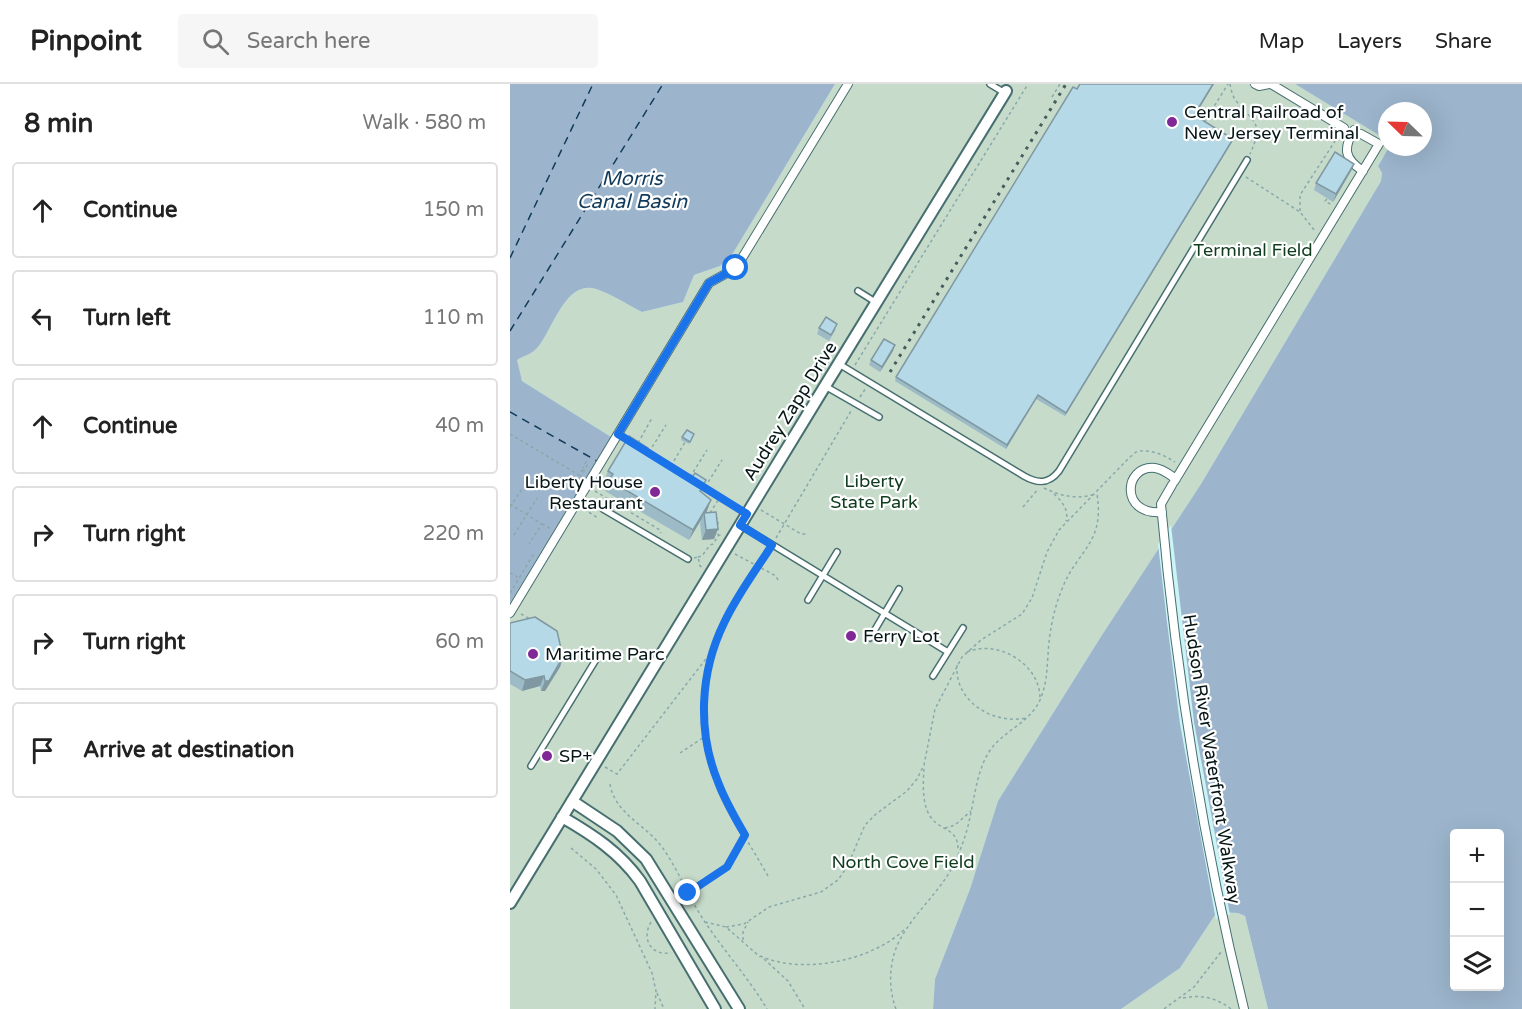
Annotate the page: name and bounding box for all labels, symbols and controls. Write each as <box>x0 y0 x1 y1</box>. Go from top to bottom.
search box <box>178 14 598 68</box>
text: Pinpoint <box>30 24 142 58</box>
icon: search <box>199 25 232 58</box>
text: Search here <box>247 28 370 54</box>
text: Map <box>1259 29 1304 54</box>
text: Layers <box>1337 29 1402 54</box>
text: Share <box>1435 29 1492 54</box>
place label: Central Railroad of New Jersey Terminal <box>1184 101 1359 144</box>
north arrow <box>1378 102 1432 156</box>
text: 8 min <box>24 108 93 139</box>
text: Walk · 580 m <box>363 111 486 135</box>
marker: Central Railroad of New Jersey Terminal <box>1165 115 1179 129</box>
water label: Morris Canal Basin <box>577 167 688 214</box>
icon: ahead <box>26 194 59 227</box>
text: Continue <box>83 197 178 223</box>
text: 150 m <box>423 198 484 222</box>
park label: Terminal Field <box>1193 239 1313 261</box>
route start <box>722 254 748 280</box>
icon: left <box>26 302 59 335</box>
text: Turn left <box>83 305 171 331</box>
text: 110 m <box>423 306 484 330</box>
street label: Audrey Zapp Drive <box>738 337 842 485</box>
icon: ahead <box>26 410 59 443</box>
text: Continue <box>83 413 178 439</box>
text: 40 m <box>435 414 484 438</box>
park label: Liberty State Park <box>830 470 918 513</box>
place label: Liberty House Restaurant <box>525 471 643 514</box>
marker: Liberty House Restaurant <box>648 485 662 499</box>
icon: right <box>26 518 59 551</box>
text: Turn right <box>83 521 185 547</box>
text: 220 m <box>423 522 484 546</box>
street label: Hudson River Waterfront Walkway <box>1178 613 1246 906</box>
place label: Ferry Lot <box>863 625 940 647</box>
icon: right <box>26 626 59 659</box>
text: Turn right <box>83 629 185 655</box>
marker: Ferry Lot <box>844 629 858 643</box>
text: 60 m <box>435 630 484 654</box>
place label: Maritime Parc <box>545 643 665 665</box>
marker: Maritime Parc <box>526 647 540 661</box>
icon: arrive <box>26 734 59 767</box>
text: Arrive at destination <box>83 737 294 763</box>
place label: SP+ <box>559 745 592 767</box>
marker: SP+ <box>540 749 554 763</box>
map controls <box>1450 829 1504 991</box>
button: + <box>1450 829 1504 883</box>
park label: North Cove Field <box>831 851 975 873</box>
route end <box>674 879 700 905</box>
button: − <box>1450 883 1504 937</box>
button: layers <box>1450 937 1504 991</box>

